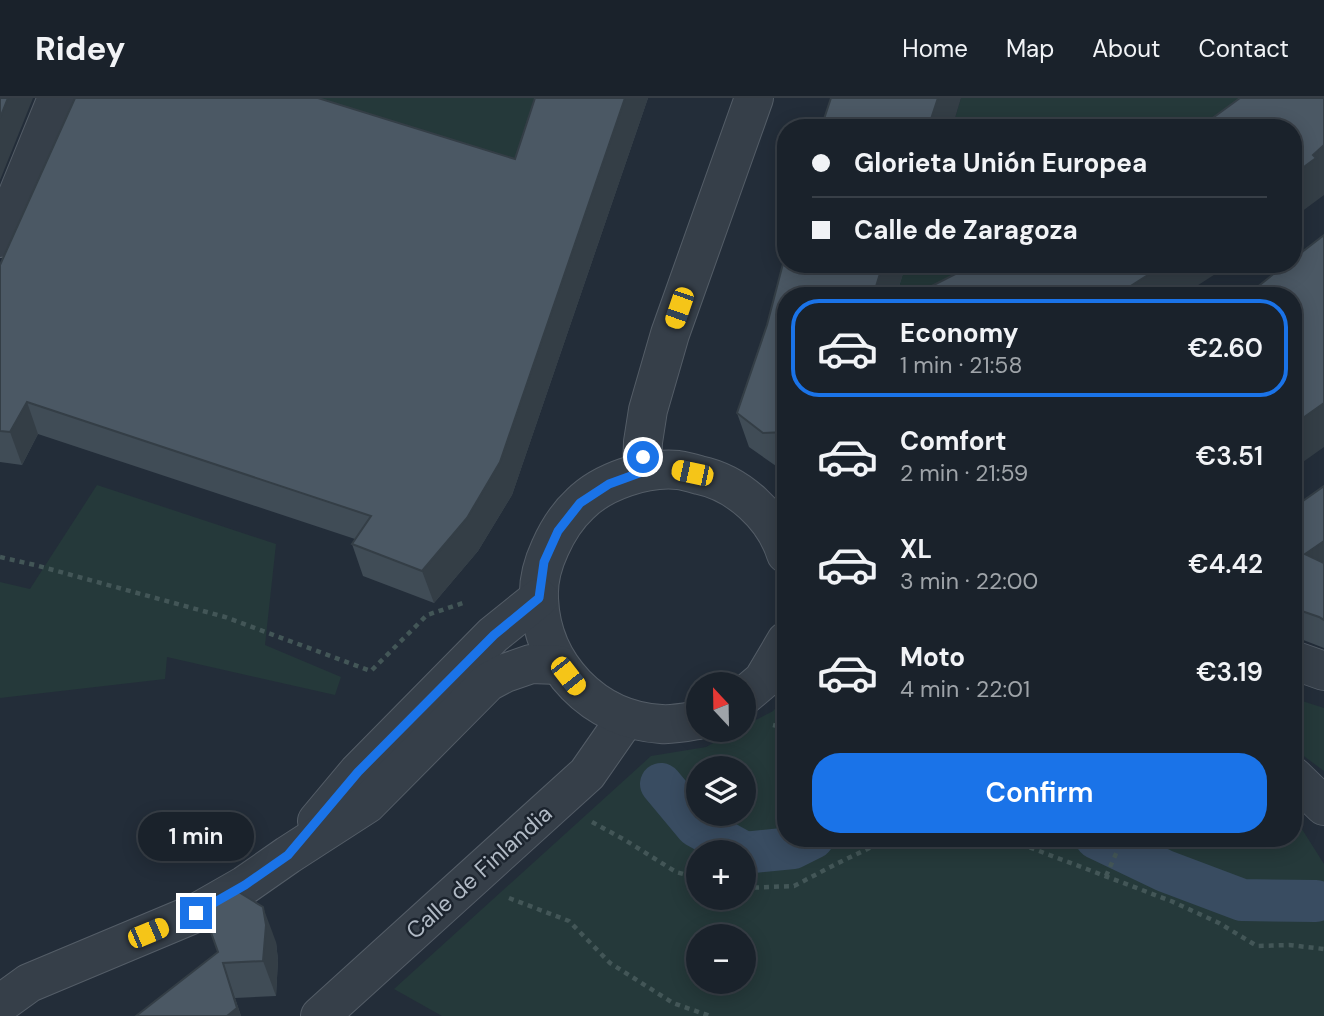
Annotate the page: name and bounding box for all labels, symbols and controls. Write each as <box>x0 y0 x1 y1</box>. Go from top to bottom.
text: Ridey <box>35 27 125 70</box>
text: Home <box>902 33 968 64</box>
text: Map <box>1006 33 1054 64</box>
text: About <box>1092 33 1161 64</box>
text: Contact <box>1199 33 1289 64</box>
text: Glorieta Unión Europea <box>854 146 1147 180</box>
text: Calle de Zaragoza <box>854 213 1078 247</box>
car <box>663 285 696 331</box>
text: Economy <box>900 316 1018 350</box>
icon: car <box>816 317 879 380</box>
text: €2.60 <box>1188 331 1263 365</box>
text: 1 min · 21:58 <box>900 350 1022 380</box>
text: Comfort <box>900 424 1006 458</box>
icon: car <box>816 425 879 488</box>
text: €3.51 <box>1196 439 1263 473</box>
route start <box>627 441 659 473</box>
car <box>670 458 715 488</box>
text: 2 min · 21:59 <box>900 458 1028 488</box>
text: XL <box>900 532 932 566</box>
icon: car <box>816 533 879 596</box>
text: €4.42 <box>1188 547 1263 581</box>
text: 3 min · 22:00 <box>900 566 1038 596</box>
text: Moto <box>900 640 965 674</box>
icon: car <box>816 641 879 704</box>
car <box>547 653 590 699</box>
text: €3.19 <box>1196 655 1263 689</box>
north arrow <box>686 672 756 742</box>
map controls <box>686 672 756 994</box>
text: 4 min · 22:01 <box>900 674 1030 704</box>
button: Confirm <box>812 753 1267 833</box>
button: layers <box>686 756 756 826</box>
street label: Calle de Finlandia <box>400 798 558 946</box>
callout: 1 min <box>138 812 254 860</box>
text: 1 min <box>169 821 223 851</box>
button: + <box>686 840 756 910</box>
route end <box>180 897 212 929</box>
car <box>125 915 172 951</box>
button: − <box>686 924 756 994</box>

